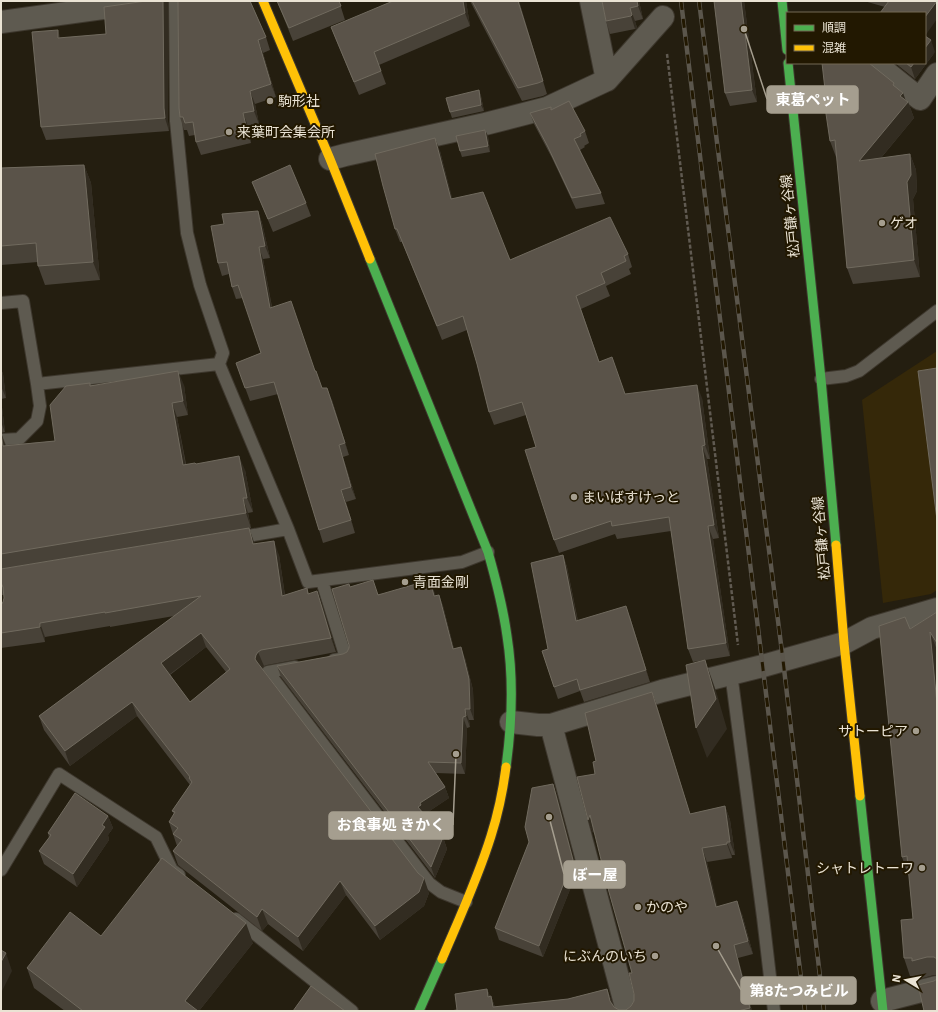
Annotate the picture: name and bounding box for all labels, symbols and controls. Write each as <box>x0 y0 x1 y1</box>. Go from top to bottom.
legend <box>786 12 926 64</box>
text: 順調 <box>822 20 846 35</box>
text: 混雑 <box>822 40 846 55</box>
callout: 東葛ペット <box>767 86 858 113</box>
text: 東葛ペット <box>775 90 851 109</box>
place label: 駒形社 <box>278 92 320 110</box>
marker: 駒形社 <box>265 96 275 106</box>
place label: 来葉町会集会所 <box>237 123 335 141</box>
marker: 来葉町会集会所 <box>224 127 234 137</box>
street label: 松戸鎌ヶ谷線 <box>777 173 803 259</box>
place label: ゲオ <box>890 214 918 232</box>
marker: ゲオ <box>877 218 887 228</box>
place label: まいばすけっと <box>582 488 680 506</box>
marker: まいばすけっと <box>569 492 579 502</box>
street label: 松戸鎌ヶ谷線 <box>808 495 834 581</box>
place label: 青面金剛 <box>413 573 469 591</box>
marker: 青面金剛 <box>400 577 410 587</box>
place label: サトーピア <box>838 722 908 740</box>
marker: サトーピア <box>911 726 921 736</box>
callout: お食事処 きかく <box>329 812 453 839</box>
text: お食事処 きかく <box>337 815 445 834</box>
place label: シャトレトーワ <box>816 859 914 877</box>
callout: ぼー屋 <box>564 861 625 888</box>
marker: シャトレトーワ <box>917 863 927 873</box>
text: ぼー屋 <box>572 865 618 884</box>
place label: かのや <box>646 898 688 916</box>
marker: かのや <box>633 902 643 912</box>
place label: にぶんのいち <box>563 947 647 965</box>
marker: にぶんのいち <box>650 951 660 961</box>
north arrow <box>886 960 926 1000</box>
text: N <box>889 973 904 983</box>
callout: 第8たつみビル <box>741 977 856 1004</box>
text: 第8たつみビル <box>749 981 849 1000</box>

